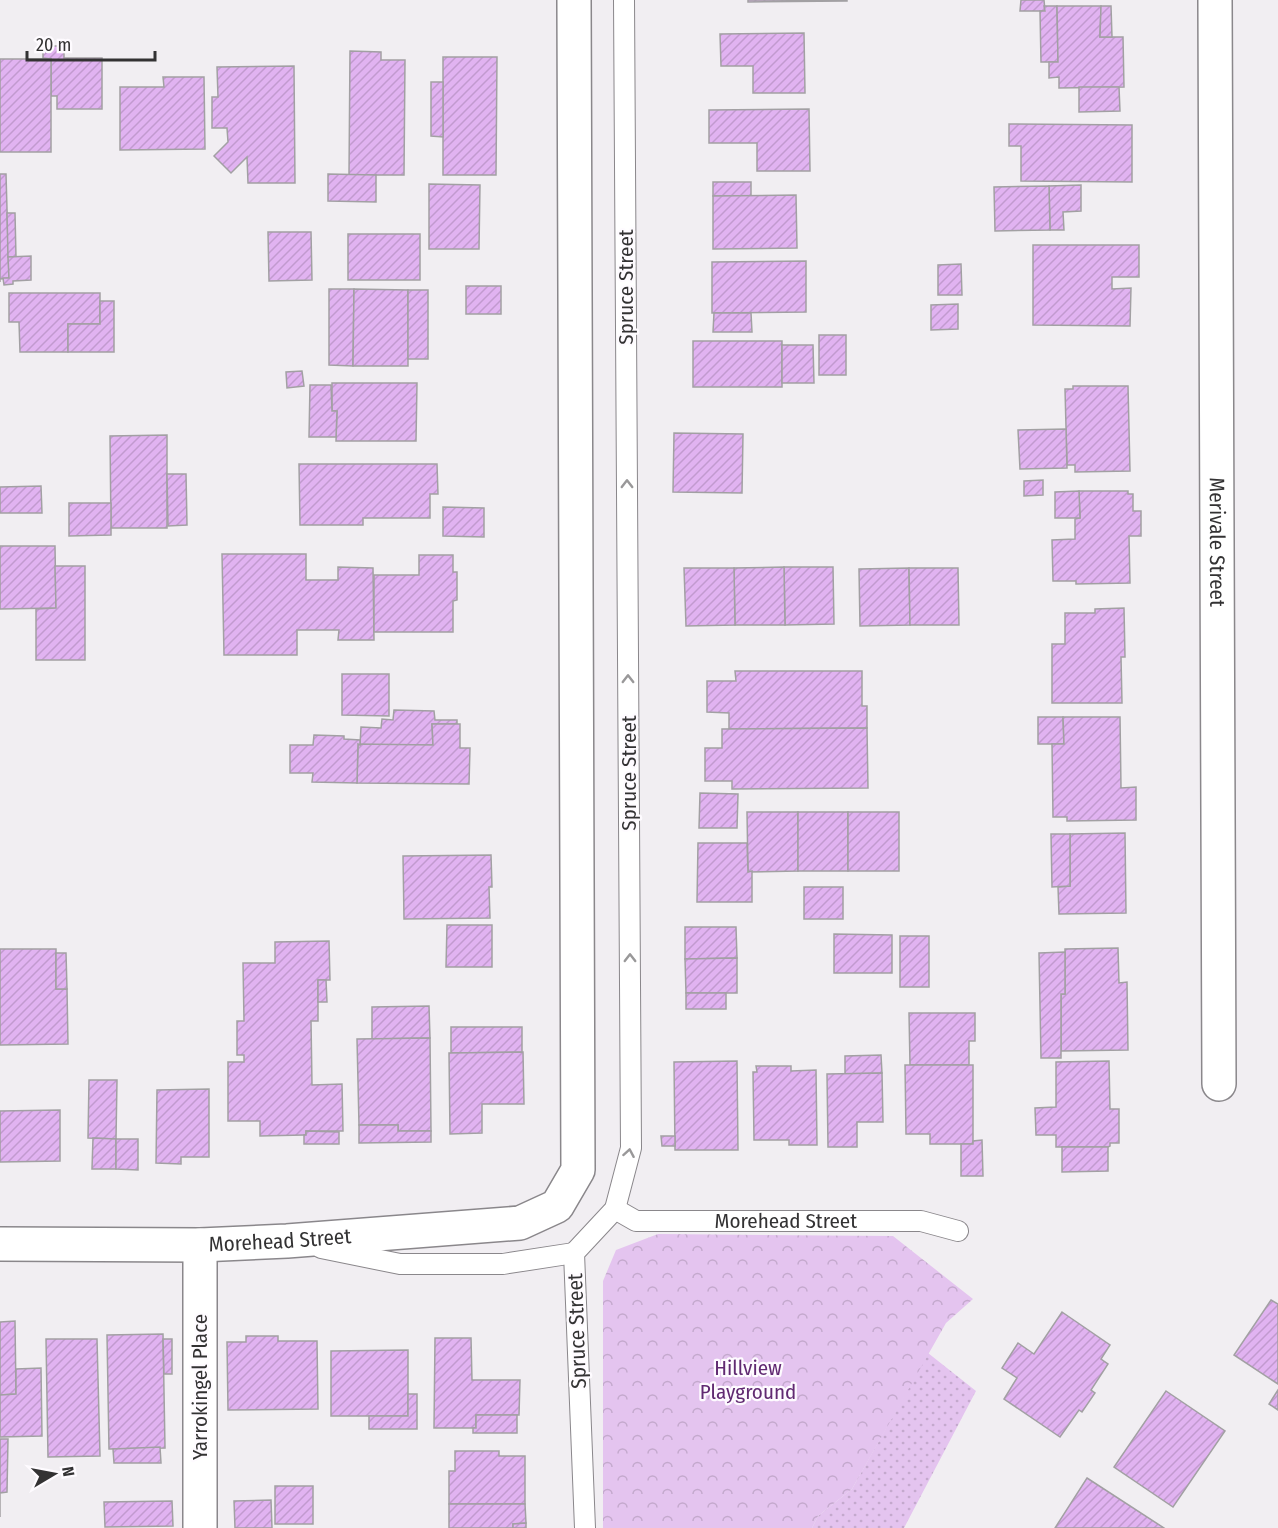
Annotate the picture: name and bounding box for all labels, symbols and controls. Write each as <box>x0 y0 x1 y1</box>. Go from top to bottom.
scale bar <box>27 24 154 62</box>
text: 20 m <box>36 34 71 56</box>
street label: Spruce Street <box>613 229 639 345</box>
street label: Merivale Street <box>1204 477 1230 607</box>
one-way arrow <box>621 479 633 488</box>
one-way arrow <box>622 674 634 683</box>
street label: Spruce Street <box>616 715 642 831</box>
one-way arrow <box>624 953 636 962</box>
one-way arrow <box>622 1148 635 1158</box>
street label: Morehead Street <box>715 1208 857 1234</box>
street label: Morehead Street <box>208 1223 352 1258</box>
street label: Spruce Street <box>562 1273 592 1389</box>
street label: Yarrokingel Place <box>187 1314 213 1460</box>
park label: Hillview Playground <box>700 1355 796 1405</box>
north arrow <box>24 1444 84 1504</box>
text: N <box>58 1465 78 1478</box>

